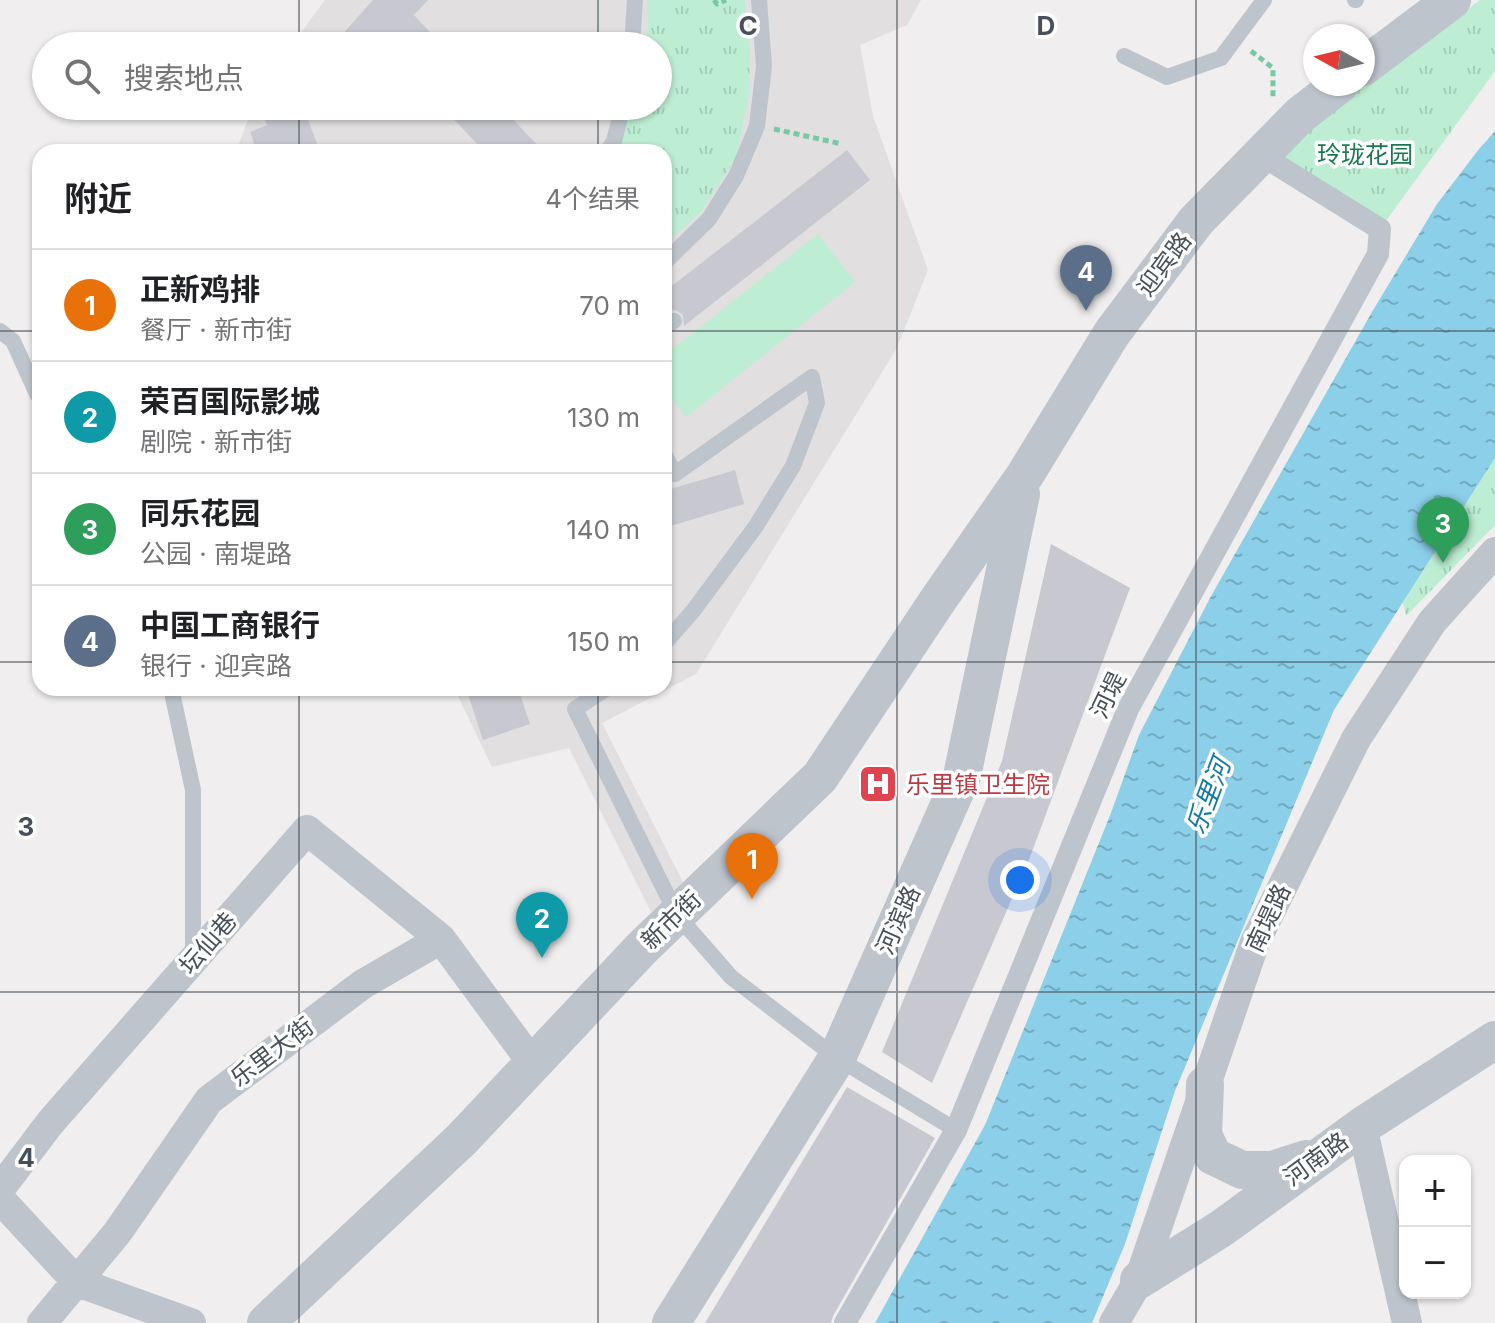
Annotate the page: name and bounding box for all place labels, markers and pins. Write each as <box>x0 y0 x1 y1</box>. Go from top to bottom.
pin: 4 <box>1060 245 1112 311</box>
pin: 3 <box>1417 497 1469 563</box>
hospital icon: 乐里镇卫生院 <box>857 763 899 805</box>
place label: 乐里镇卫生院 <box>906 770 1050 799</box>
pin: 1 <box>726 833 778 899</box>
pin: 2 <box>516 892 568 958</box>

